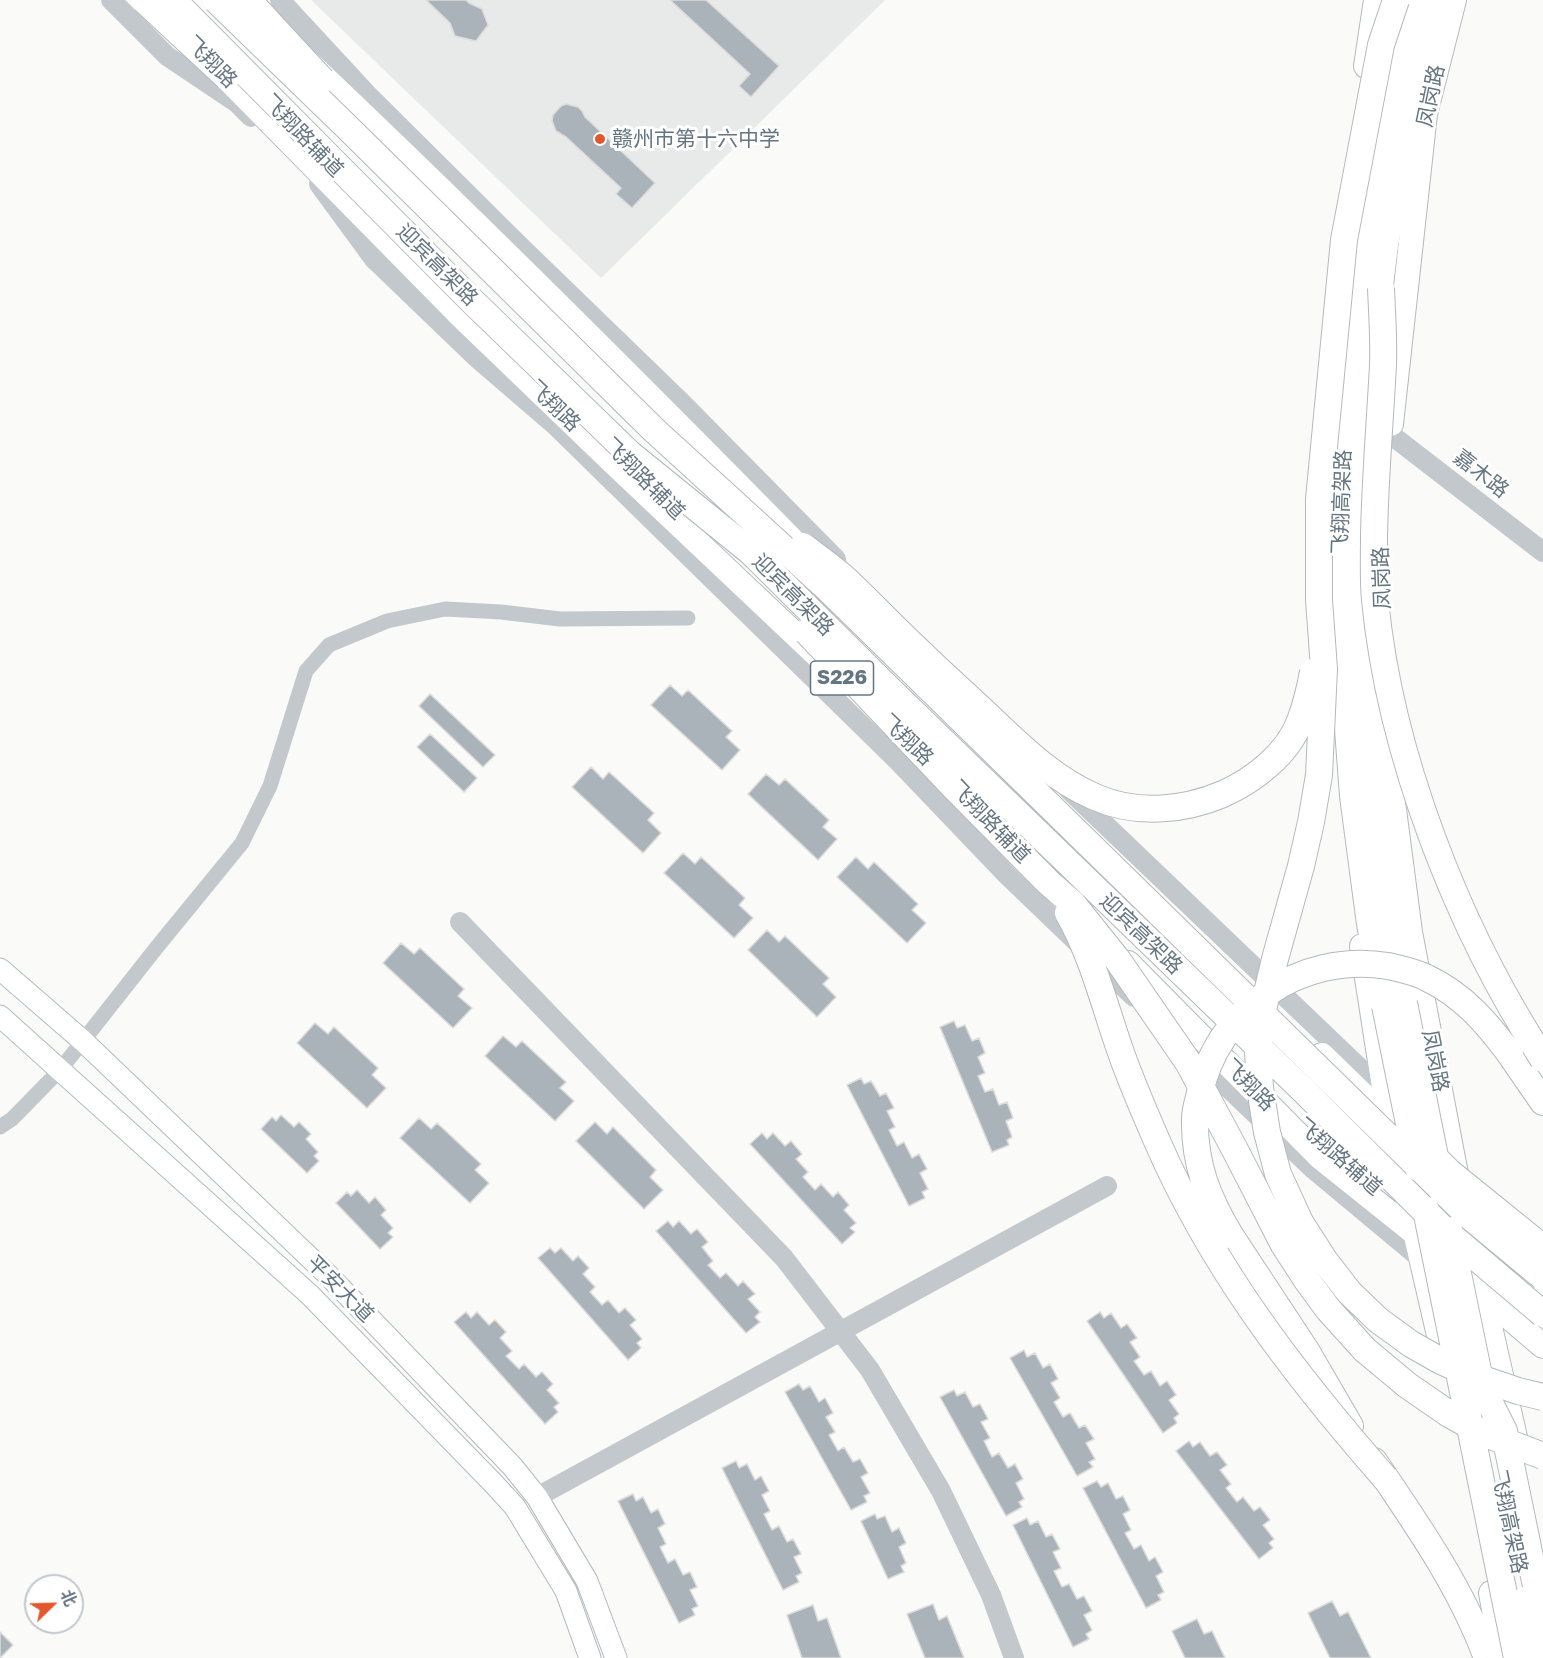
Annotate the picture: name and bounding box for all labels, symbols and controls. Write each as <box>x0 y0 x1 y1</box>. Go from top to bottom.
street label: 飞翔路 <box>180 31 242 93</box>
street label: 凤岗路 <box>1412 63 1450 129</box>
street label: 飞翔路辅道 <box>257 89 349 183</box>
place label: 赣州市第十六中学 <box>612 126 780 152</box>
marker: 赣州市第十六中学 <box>593 132 607 146</box>
street label: 迎宾高架路 <box>391 219 483 311</box>
street label: 飞翔路 <box>523 375 585 437</box>
street label: 飞翔路辅道 <box>598 433 690 525</box>
street label: 嘉木路 <box>1448 445 1514 503</box>
street label: 飞翔高架路 <box>1328 449 1356 555</box>
street label: 凤岗路 <box>1368 546 1396 610</box>
street label: 迎宾高架路 <box>747 549 839 641</box>
road number: S226 <box>810 661 874 695</box>
street label: 飞翔路 <box>876 709 938 771</box>
street label: 飞翔路辅道 <box>944 775 1036 869</box>
street label: 迎宾高架路 <box>1094 888 1188 980</box>
street label: 凤岗路 <box>1417 1028 1453 1094</box>
street label: 飞翔路 <box>1218 1054 1280 1116</box>
street label: 飞翔路辅道 <box>1291 1113 1387 1201</box>
street label: 平安大道 <box>301 1250 379 1328</box>
street label: 飞翔高架路 <box>1486 1468 1532 1576</box>
north arrow <box>24 1574 84 1634</box>
text: 北 <box>56 1586 81 1609</box>

